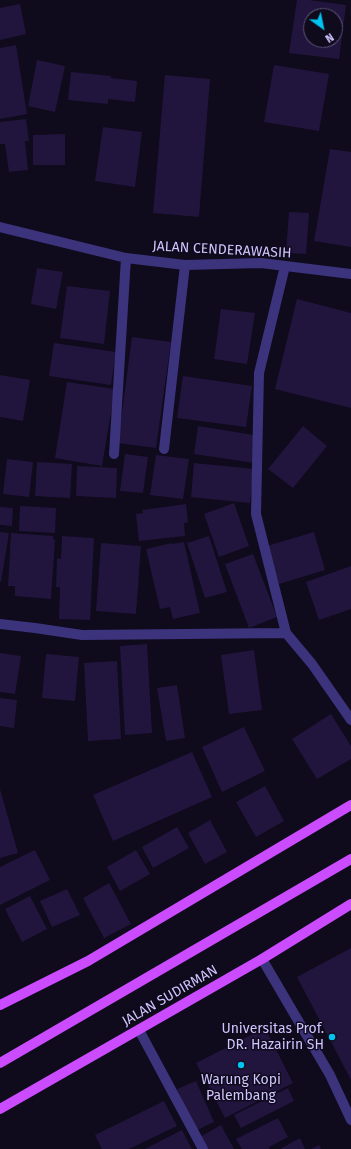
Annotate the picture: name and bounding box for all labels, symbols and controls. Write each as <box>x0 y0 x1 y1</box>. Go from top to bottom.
north arrow <box>303 8 343 48</box>
text: N <box>323 30 336 45</box>
street label: JALAN CENDERAWASIH <box>152 238 292 262</box>
street label: JALAN SUDIRMAN <box>119 962 221 1030</box>
place label: Universitas Prof. DR. Hazairin SH <box>221 1021 324 1054</box>
marker: Universitas Prof. DR. Hazairin SH <box>327 1032 337 1042</box>
marker: Warung Kopi Palembang <box>236 1060 246 1070</box>
place label: Warung Kopi Palembang <box>201 1072 281 1104</box>

